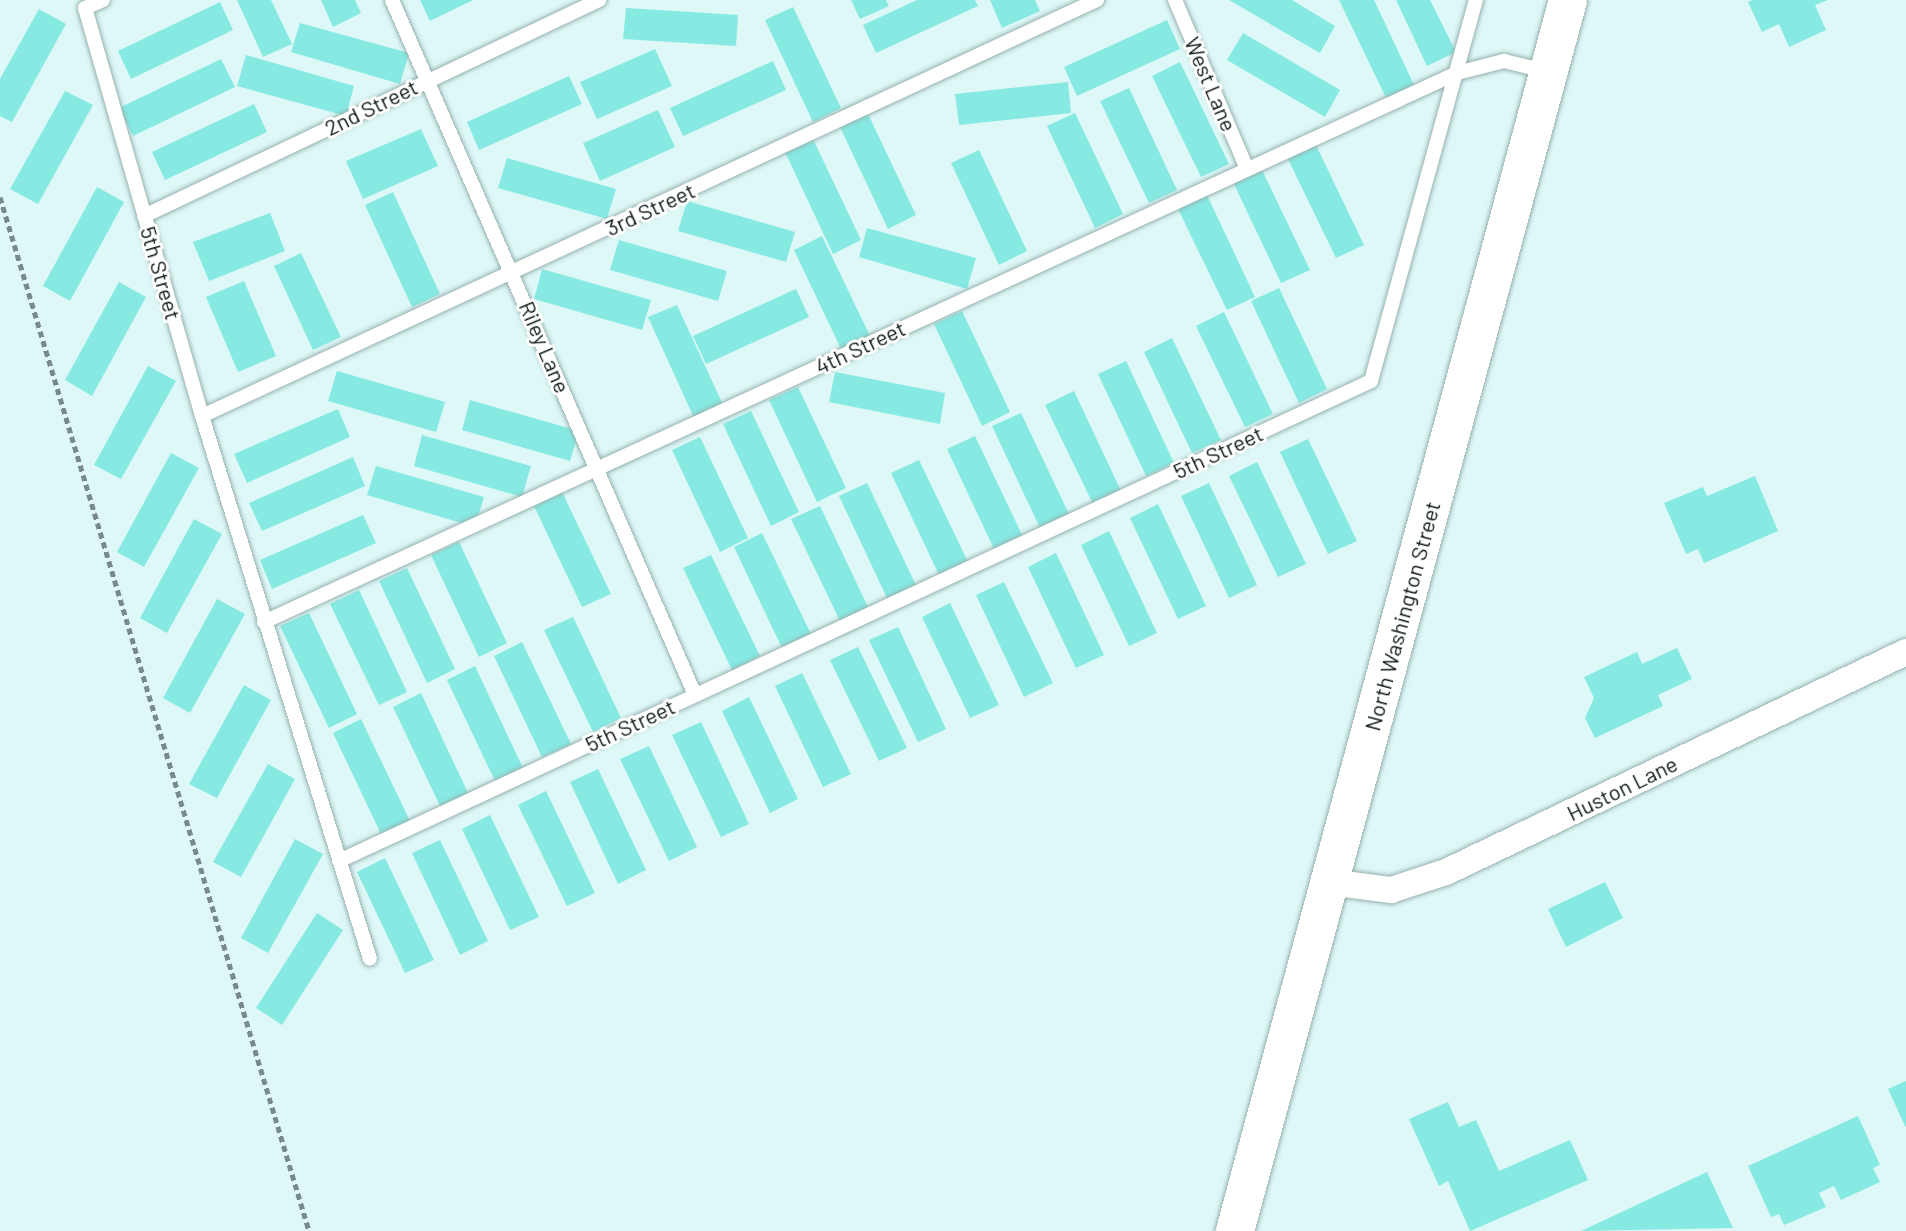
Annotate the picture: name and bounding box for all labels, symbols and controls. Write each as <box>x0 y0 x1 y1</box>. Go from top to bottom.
street label: West Lane <box>1179 33 1243 135</box>
street label: 2nd Street <box>320 73 422 141</box>
street label: 3rd Street <box>601 177 699 241</box>
street label: 5th Street <box>135 223 187 323</box>
street label: Riley Lane <box>514 297 576 397</box>
street label: 4th Street <box>811 315 909 379</box>
street label: 5th Street <box>1169 420 1267 484</box>
street label: North Washington Street <box>1359 498 1445 734</box>
street label: 5th Street <box>581 693 679 757</box>
street label: Huston Lane <box>1562 750 1682 826</box>

